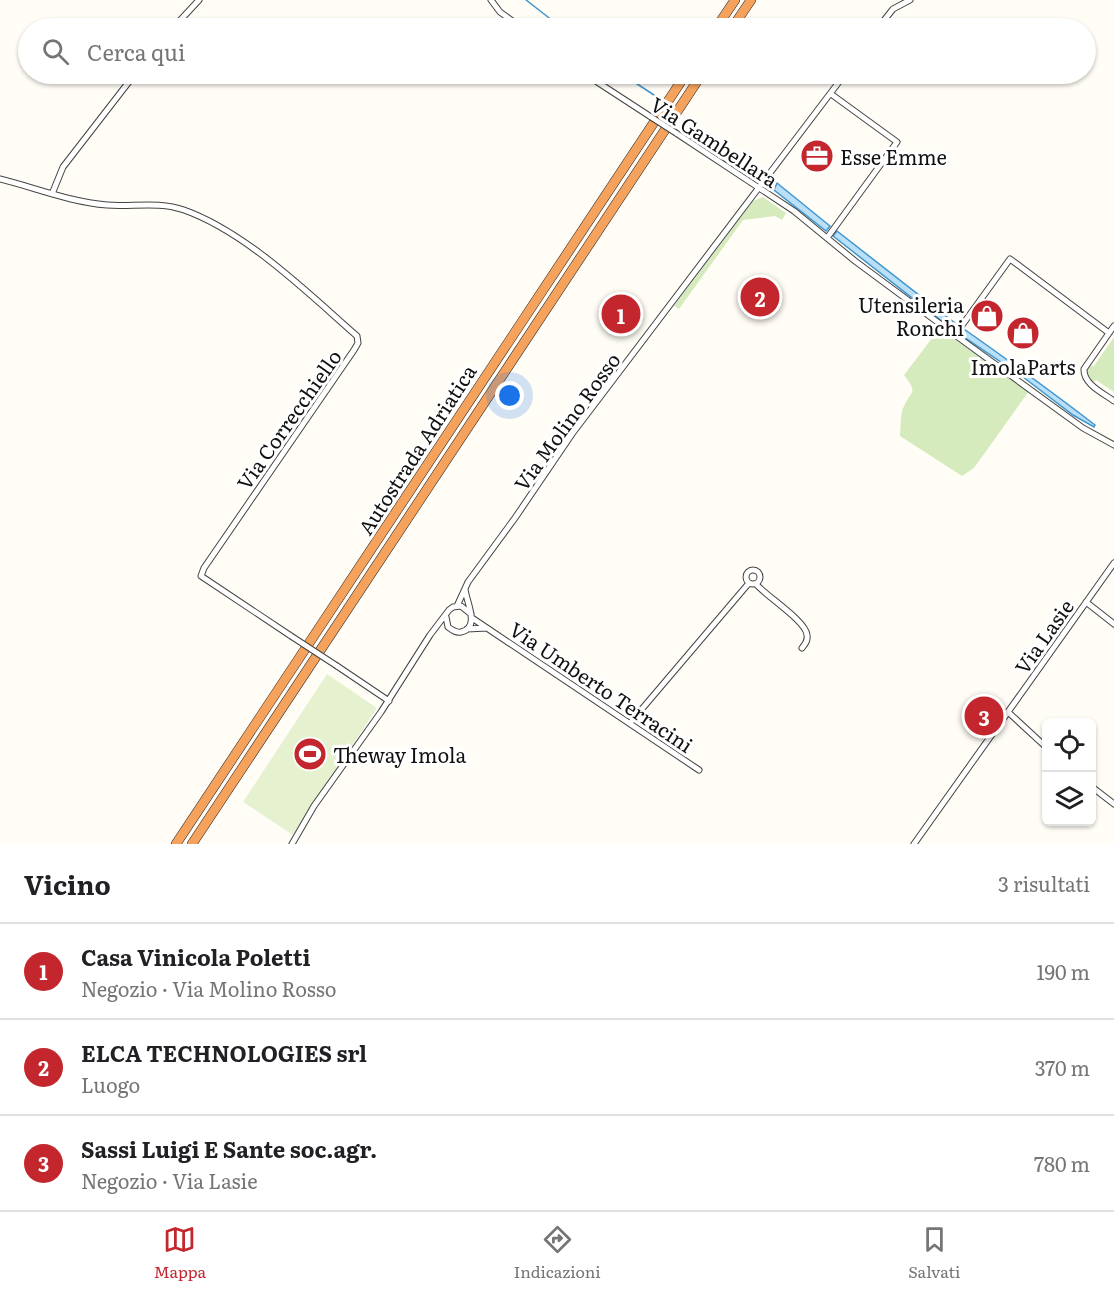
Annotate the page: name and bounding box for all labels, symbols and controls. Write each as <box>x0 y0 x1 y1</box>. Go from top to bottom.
search box <box>18 18 1096 84</box>
icon: search <box>39 35 72 68</box>
text: Cerca qui <box>87 35 185 68</box>
street label: Via Gambellara <box>645 88 785 194</box>
office icon: Esse Emme <box>799 138 835 174</box>
place label: Esse Emme <box>840 141 947 171</box>
pin: 2 <box>740 274 780 320</box>
place label: Utensileria Ronchi <box>858 289 964 342</box>
pin: 1 <box>602 292 640 336</box>
shop icon: Utensileria Ronchi <box>969 298 1005 334</box>
shop icon: ImolaParts <box>1005 315 1041 351</box>
street label: Via Correcchiello <box>228 343 348 495</box>
street label: Via Molino Rosso <box>506 346 626 496</box>
place label: ImolaParts <box>970 351 1076 381</box>
street label: Autostrada Adriatica <box>350 358 483 540</box>
your location <box>495 381 524 410</box>
street label: Via Lasie <box>1006 592 1080 680</box>
street label: Via Umberto Terracini <box>504 613 700 759</box>
pin: 3 <box>964 694 1004 738</box>
map controls <box>1042 718 1096 826</box>
button: locate <box>1042 718 1096 772</box>
sports icon: Theway Imola <box>292 736 328 772</box>
place label: Theway Imola <box>333 739 467 769</box>
button: layers <box>1042 772 1096 826</box>
text: Vicino <box>24 864 111 903</box>
text: 3 risultati <box>998 868 1090 898</box>
text: Casa Vinicola Poletti <box>81 940 310 973</box>
text: 1 <box>39 956 48 986</box>
text: 190 m <box>1036 956 1090 986</box>
text: Negozio · Via Molino Rosso <box>81 973 337 1003</box>
text: ELCA TECHNOLOGIES srl <box>81 1036 367 1069</box>
text: 2 <box>38 1052 49 1082</box>
text: 370 m <box>1035 1052 1090 1082</box>
text: Luogo <box>81 1069 140 1099</box>
text: Sassi Luigi E Sante soc.agr. <box>81 1132 377 1165</box>
text: 3 <box>38 1148 49 1178</box>
text: 780 m <box>1034 1148 1090 1178</box>
text: Negozio · Via Lasie <box>81 1165 258 1195</box>
tab: Mappa <box>154 1223 206 1283</box>
tab: Indicazioni <box>514 1223 601 1283</box>
tab: Salvati <box>908 1223 960 1283</box>

